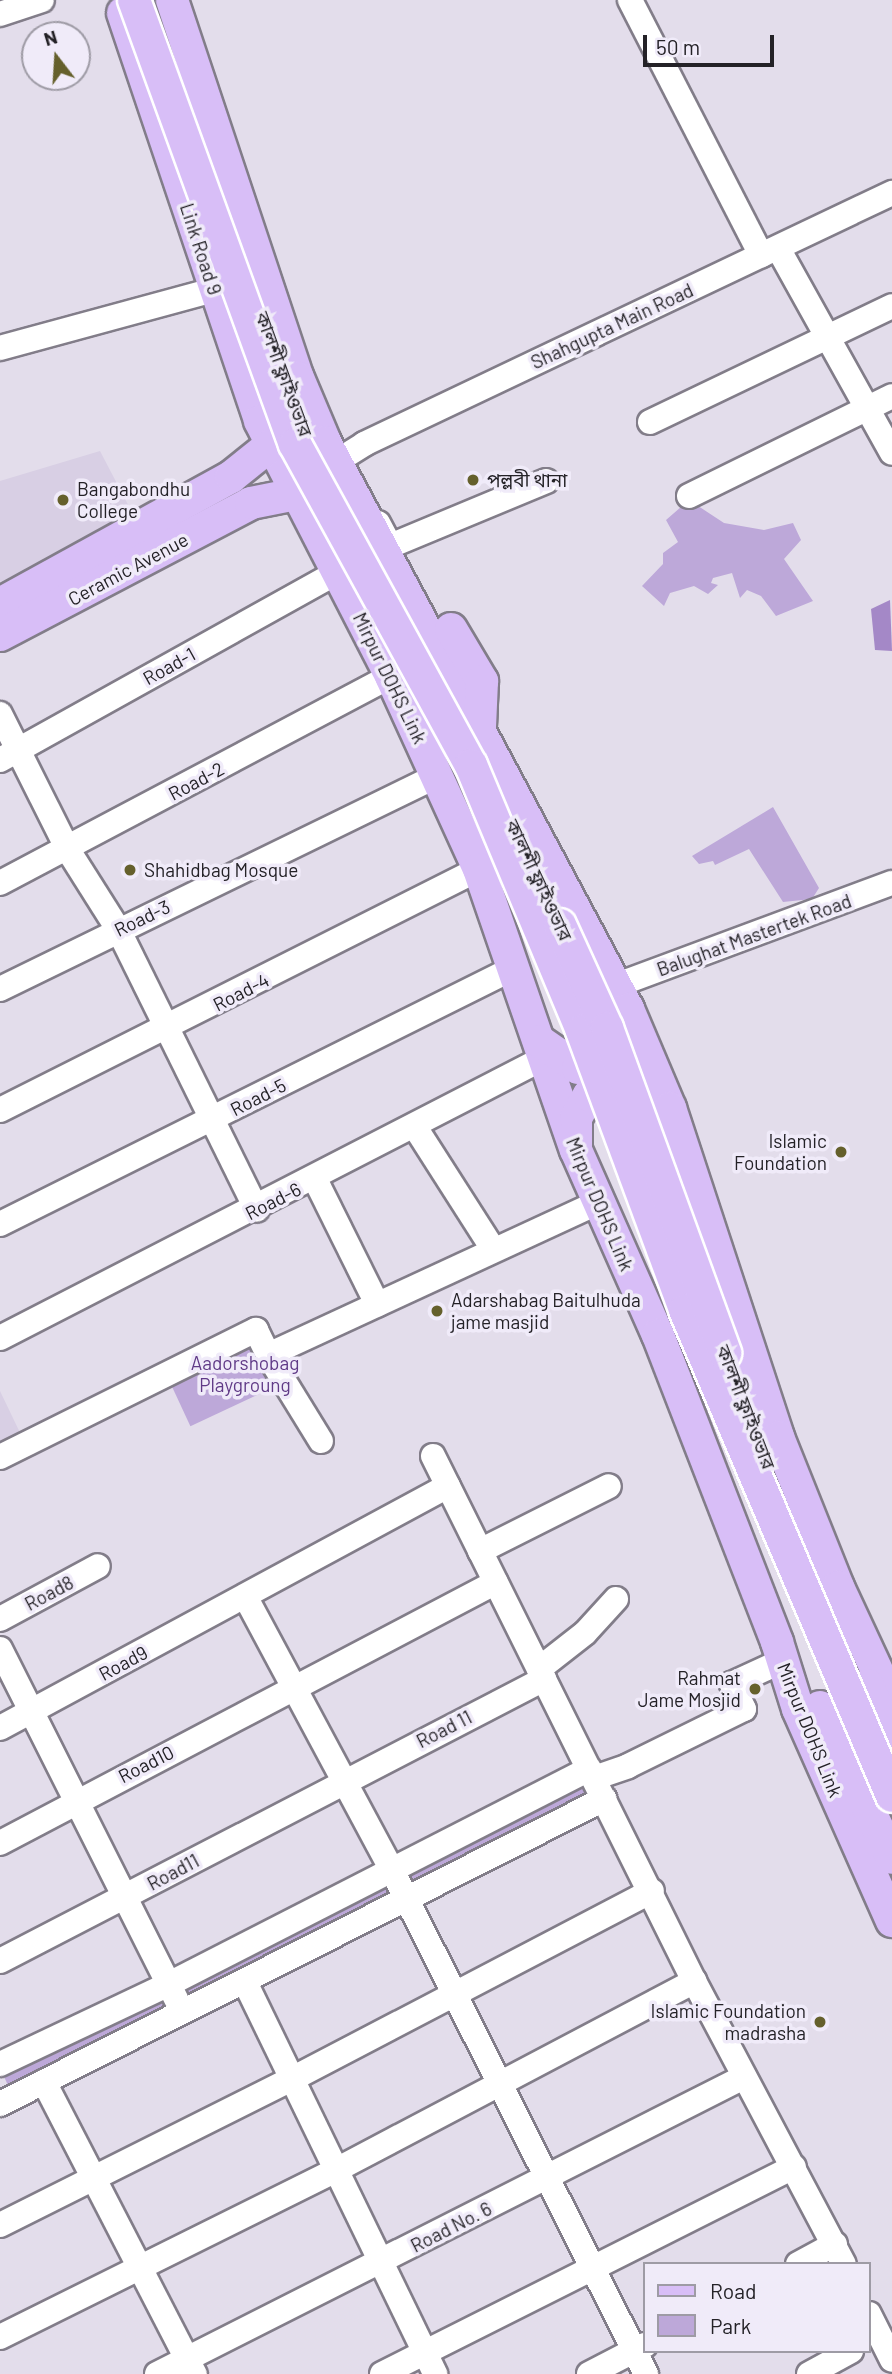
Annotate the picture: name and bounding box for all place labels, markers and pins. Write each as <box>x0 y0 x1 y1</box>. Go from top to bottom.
place label: পল্লবী থানা <box>487 469 567 491</box>
marker: পল্লবী থানা <box>465 472 481 488</box>
place label: Bangabondhu College <box>77 478 190 522</box>
marker: Bangabondhu College <box>55 492 71 508</box>
place label: Shahidbag Mosque <box>144 859 298 881</box>
marker: Shahidbag Mosque <box>122 862 138 878</box>
place label: Islamic Foundation <box>734 1130 827 1174</box>
marker: Islamic Foundation <box>833 1144 849 1160</box>
place label: Adarshabag Baitulhuda jame masjid <box>451 1289 641 1333</box>
marker: Adarshabag Baitulhuda jame masjid <box>429 1303 445 1319</box>
place label: Rahmat Jame Mosjid <box>638 1667 741 1711</box>
marker: Rahmat Jame Mosjid <box>747 1681 763 1697</box>
place label: Islamic Foundation madrasha <box>651 2000 806 2044</box>
marker: Islamic Foundation madrasha <box>812 2014 828 2030</box>

